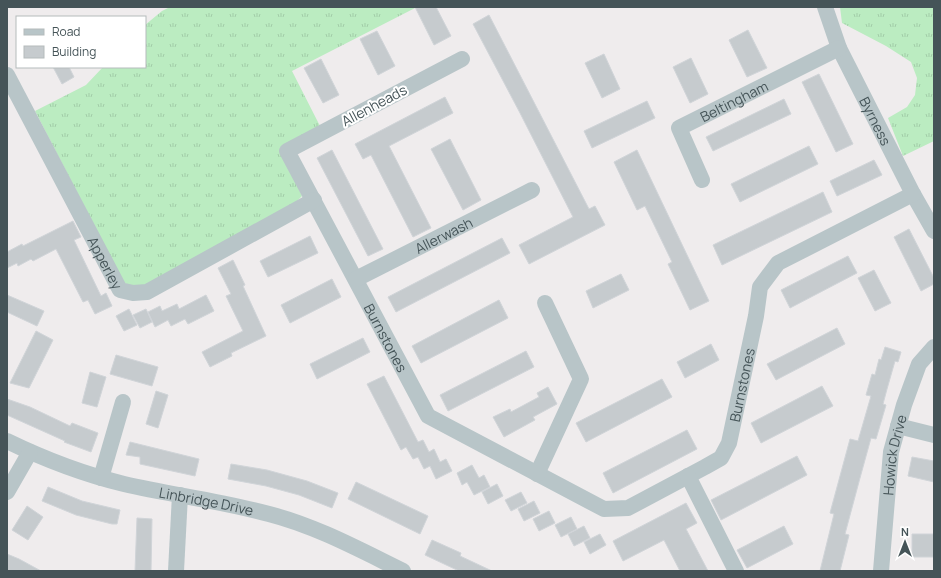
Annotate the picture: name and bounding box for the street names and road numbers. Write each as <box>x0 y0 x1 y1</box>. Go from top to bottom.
street label: Beltingham <box>697 76 771 126</box>
street label: Allenheads <box>338 80 410 130</box>
street label: Byrness <box>856 93 896 148</box>
street label: Allerwash <box>411 212 476 257</box>
street label: Apperley <box>84 233 128 293</box>
street label: Burnstones <box>360 300 412 375</box>
street label: Burnstones <box>724 346 758 424</box>
street label: Howick Drive <box>878 412 910 496</box>
street label: Linbridge Drive <box>158 482 256 519</box>

